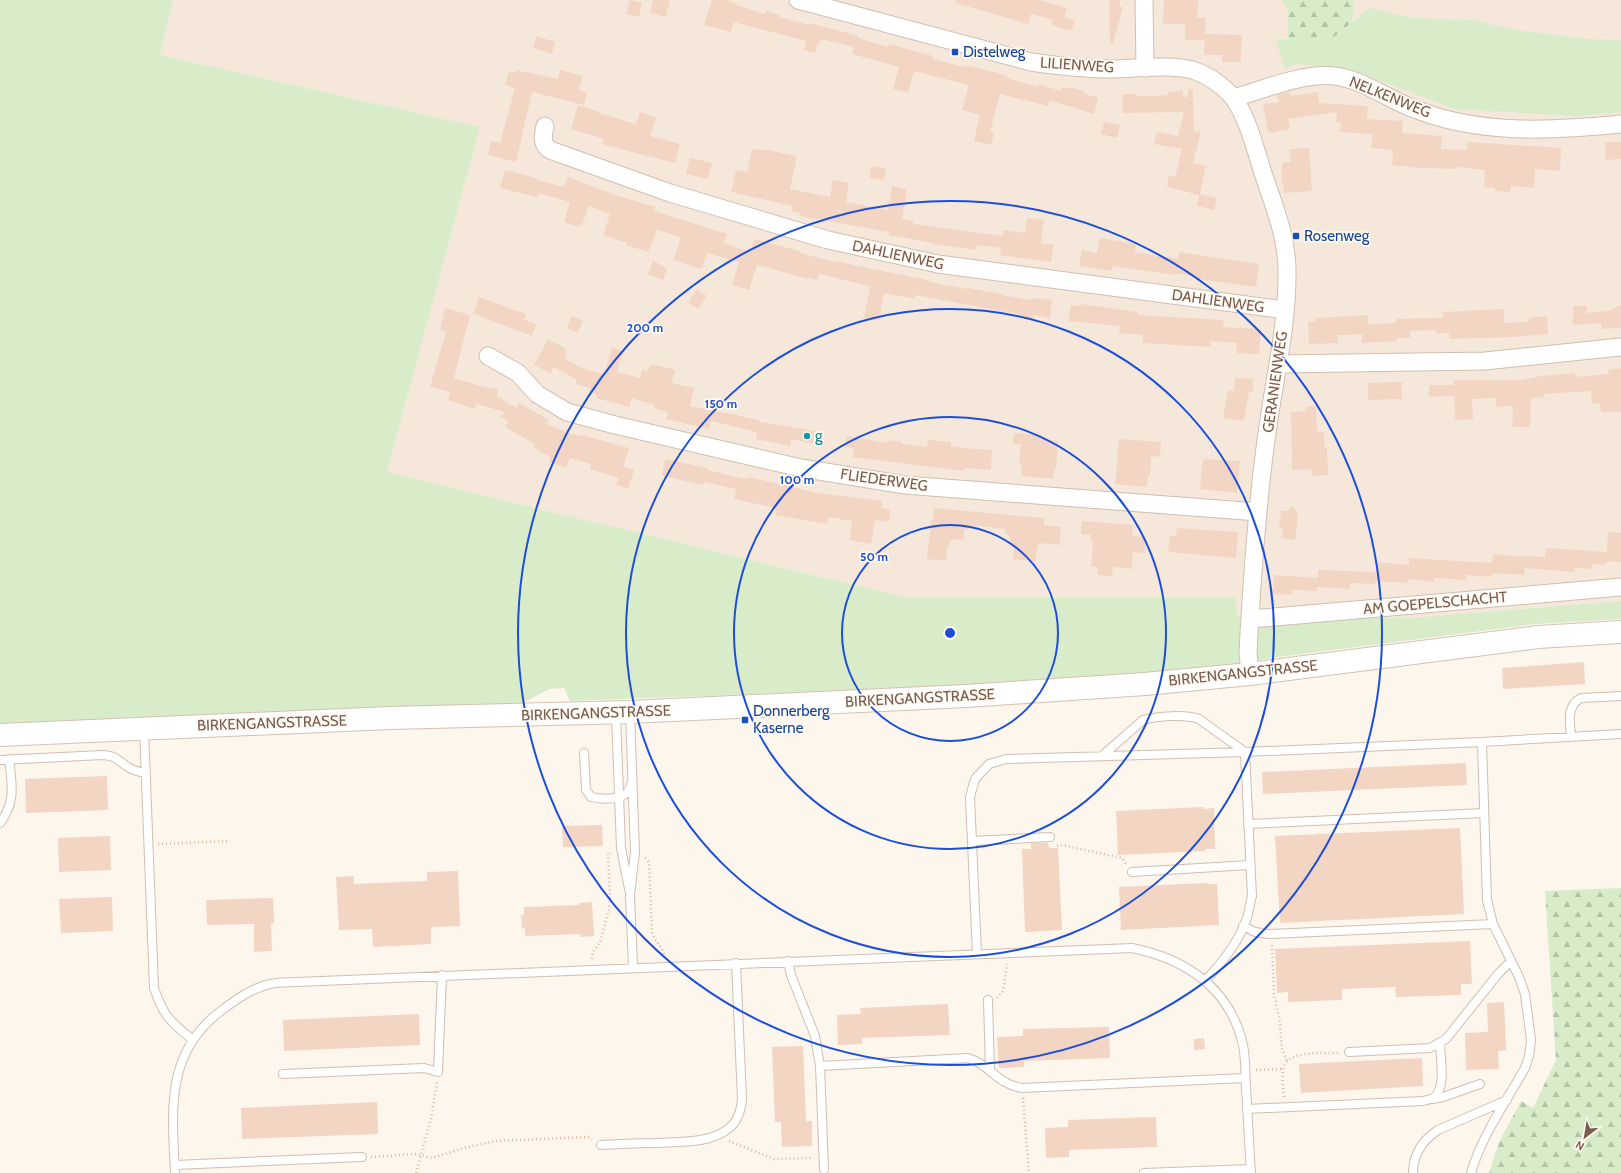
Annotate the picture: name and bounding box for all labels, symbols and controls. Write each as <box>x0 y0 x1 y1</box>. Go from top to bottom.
place label: Distelweg <box>963 43 1026 61</box>
marker: Distelweg <box>950 47 960 57</box>
street label: LILIENWEG <box>1039 53 1115 77</box>
street label: NELKENWEG <box>1347 73 1433 121</box>
place label: Rosenweg <box>1304 227 1370 245</box>
marker: Rosenweg <box>1291 231 1301 241</box>
street label: DAHLIENWEG <box>851 237 945 273</box>
street label: DAHLIENWEG <box>1171 286 1265 316</box>
text: 200 m <box>627 320 663 335</box>
street label: GERANIENWEG <box>1259 330 1291 434</box>
text: 150 m <box>705 396 737 411</box>
place label: g <box>815 427 823 445</box>
marker: g <box>802 431 812 441</box>
street label: FLIEDERWEG <box>839 465 929 495</box>
text: 100 m <box>780 472 814 487</box>
text: 50 m <box>860 549 888 564</box>
street label: AM GOEPELSCHACHT <box>1362 588 1508 618</box>
centre of rings <box>943 626 957 640</box>
street label: BIRKENGANGSTRASSE <box>1167 656 1319 690</box>
street label: BIRKENGANGSTRASSE <box>845 685 995 711</box>
street label: BIRKENGANGSTRASSE <box>521 701 671 725</box>
place label: Donnerberg Kaserne <box>753 702 830 737</box>
street label: BIRKENGANGSTRASSE <box>197 711 347 735</box>
marker: Donnerberg Kaserne <box>740 715 750 725</box>
north arrow <box>1565 1117 1605 1157</box>
text: N <box>1573 1138 1587 1154</box>

